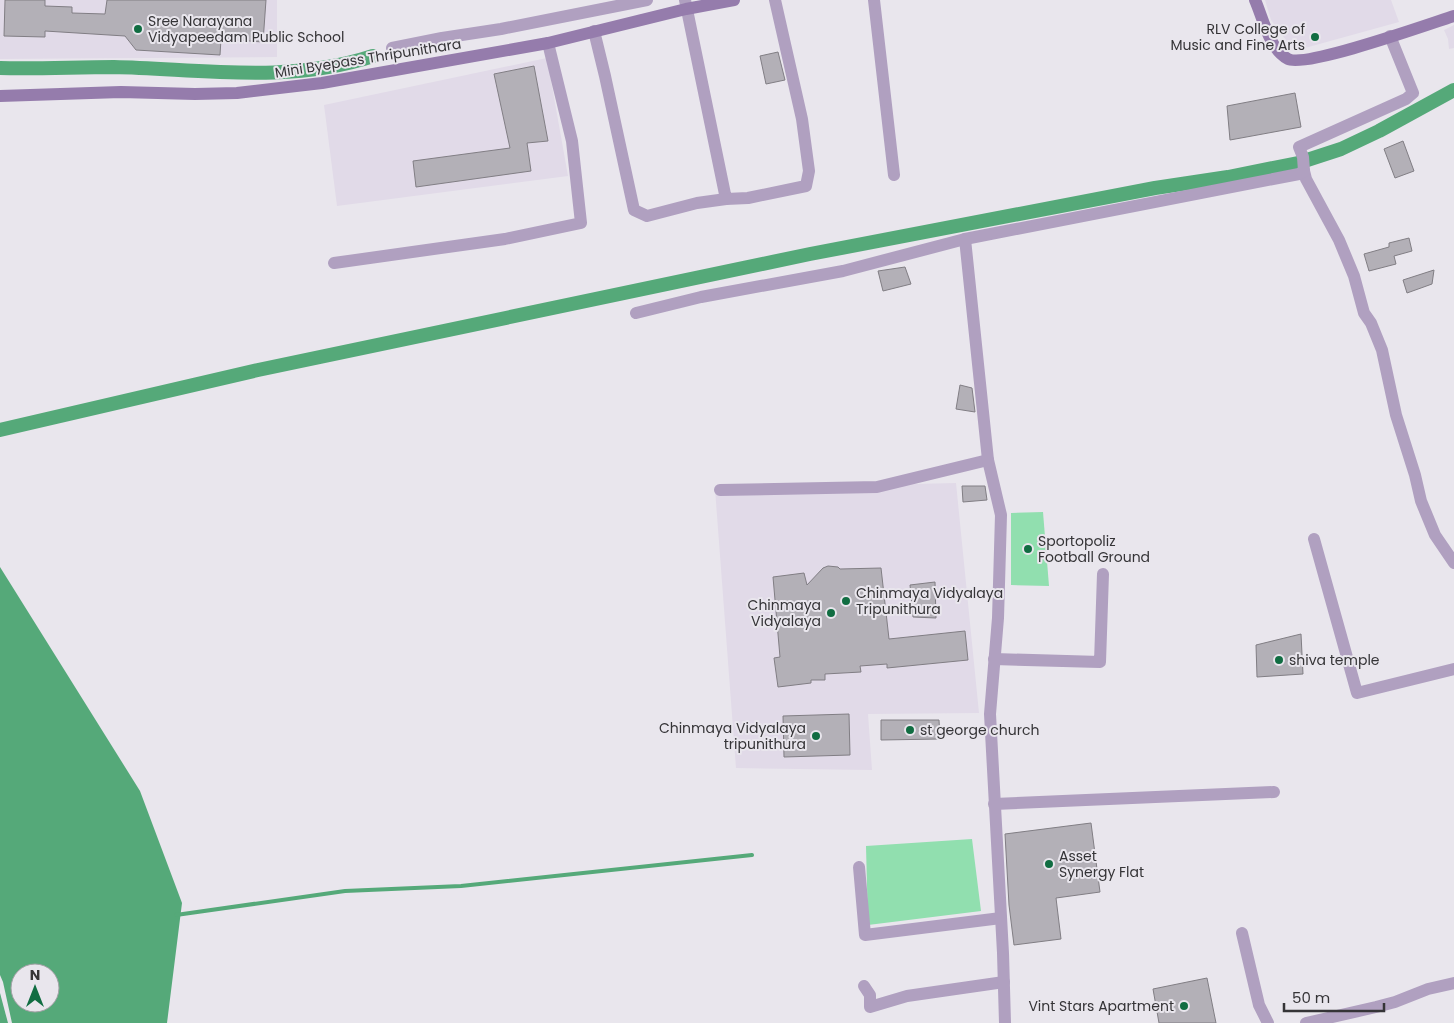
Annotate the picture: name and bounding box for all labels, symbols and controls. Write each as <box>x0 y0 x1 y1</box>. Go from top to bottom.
place label: Sree Narayana Vidyapeedam Public School <box>148 11 344 47</box>
place label: RLV College of Music and Fine Arts <box>1170 19 1305 55</box>
marker: Sree Narayana Vidyapeedam Public School <box>132 23 144 35</box>
marker: RLV College of Music and Fine Arts <box>1309 31 1321 43</box>
street label: Mini Byepass Thripunithara <box>273 33 463 83</box>
place label: Sportopoliz Football Ground <box>1038 531 1150 567</box>
marker: Sportopoliz Football Ground <box>1022 543 1034 555</box>
place label: Chinmaya Vidyalaya Tripunithura <box>856 583 1003 619</box>
place label: Chinmaya Vidyalaya <box>748 595 821 631</box>
marker: Chinmaya Vidyalaya Tripunithura <box>840 595 852 607</box>
marker: Chinmaya Vidyalaya <box>825 607 837 619</box>
place label: shiva temple <box>1289 650 1380 670</box>
marker: shiva temple <box>1273 654 1285 666</box>
place label: Chinmaya Vidyalaya tripunithura <box>659 718 806 754</box>
place label: st george church <box>920 720 1039 740</box>
marker: st george church <box>904 724 916 736</box>
marker: Chinmaya Vidyalaya tripunithura <box>810 730 822 742</box>
place label: Asset Synergy Flat <box>1059 846 1144 882</box>
marker: Asset Synergy Flat <box>1043 858 1055 870</box>
north arrow <box>10 963 60 1013</box>
text: N <box>30 965 40 985</box>
scale bar <box>1284 980 1384 1012</box>
text: 50 m <box>1292 987 1330 1008</box>
place label: Vint Stars Apartment <box>1028 996 1174 1016</box>
marker: Vint Stars Apartment <box>1178 1000 1190 1012</box>

